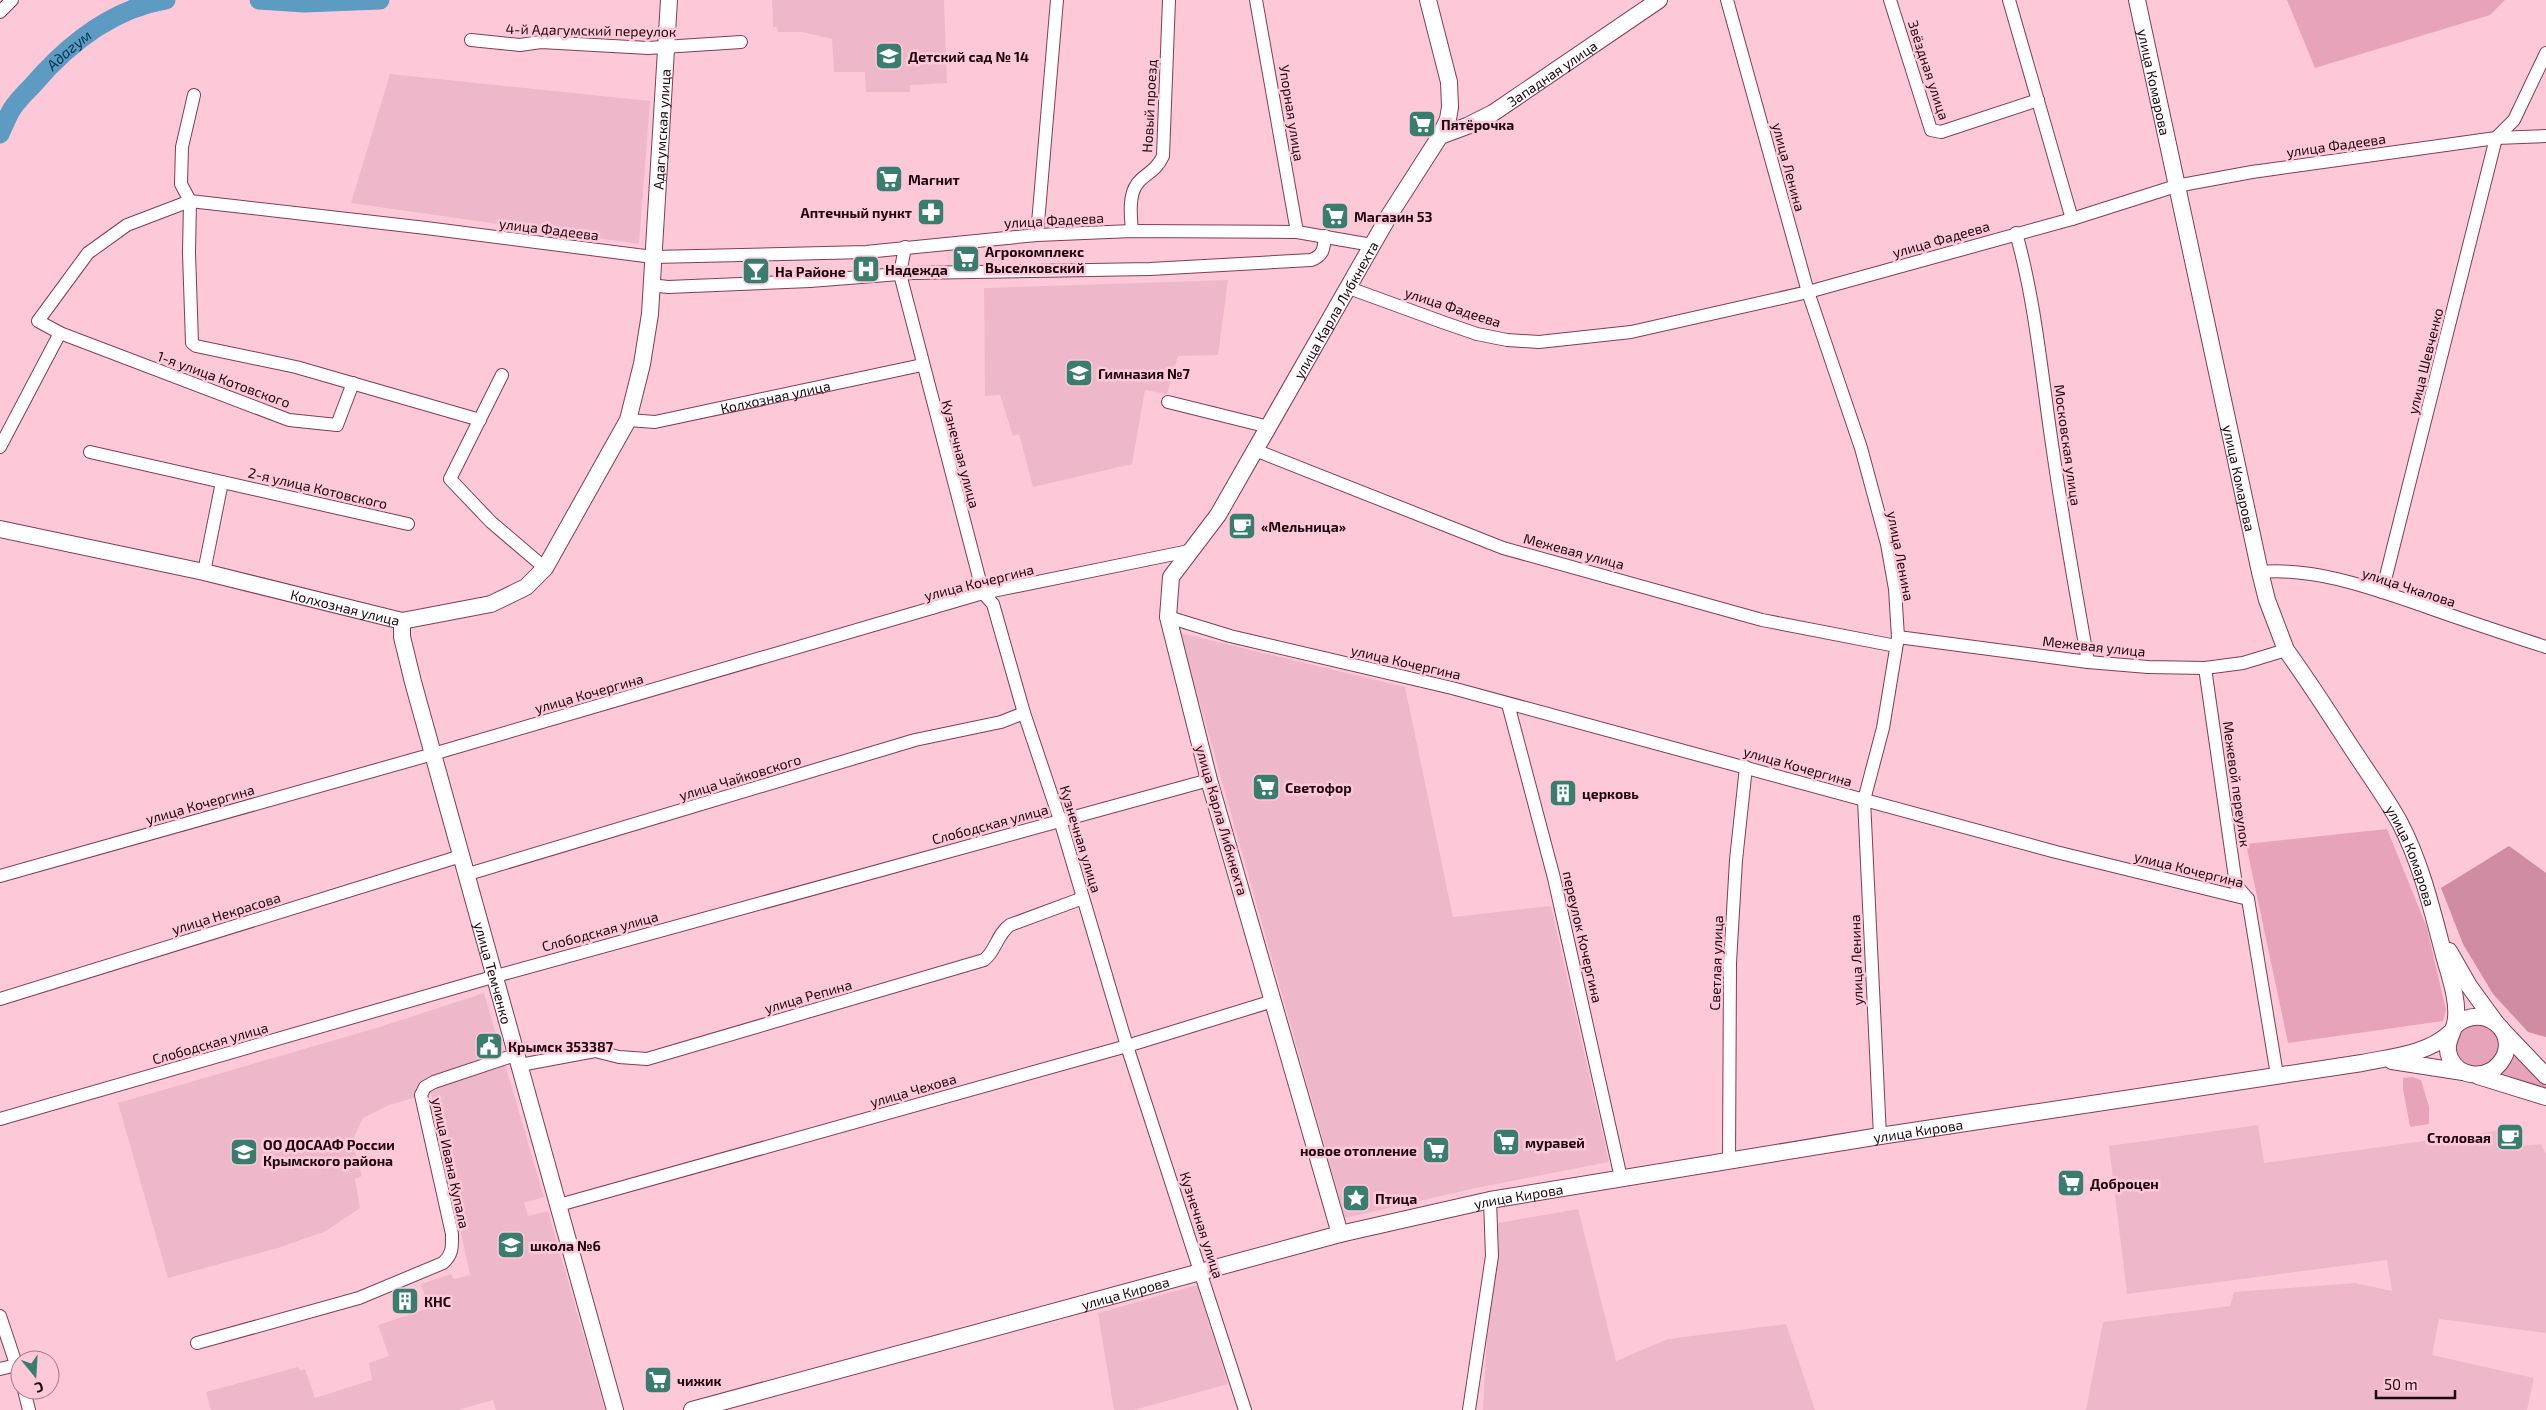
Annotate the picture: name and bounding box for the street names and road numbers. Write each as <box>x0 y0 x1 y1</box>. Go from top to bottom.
street label: Звёздная улица <box>1905 18 1953 122</box>
street label: 4-й Адагумский переулок <box>505 20 677 40</box>
street label: улица Комарова <box>2135 27 2174 137</box>
street label: Западная улица <box>1504 36 1600 110</box>
street label: Новый проезд <box>1138 59 1160 153</box>
street label: Упорная улица <box>1276 64 1308 162</box>
street label: Адагумская улица <box>649 68 673 190</box>
street label: улица Ленина <box>1769 121 1809 213</box>
street label: улица Фадеева <box>2285 130 2387 160</box>
street label: улица Фадеева <box>1004 209 1104 231</box>
street label: улица Фадеева <box>498 214 600 244</box>
street label: улица Фадеева <box>1890 217 1992 261</box>
street label: улица Карла Либкнехта <box>1289 238 1381 382</box>
street label: улица Фадеева <box>1403 283 1503 331</box>
street label: улица Шевченко <box>2404 306 2446 416</box>
street label: 1-я улица Котовского <box>155 347 293 411</box>
street label: Колхозная улица <box>719 376 832 416</box>
street label: Московская улица <box>2051 383 2085 507</box>
street label: Кузнечная улица <box>938 398 984 510</box>
street label: улица Комарова <box>2220 423 2260 533</box>
street label: 2-я улица Котовского <box>247 464 389 512</box>
street label: улица Ленина <box>1884 510 1918 602</box>
street label: Межевая улица <box>1522 529 1626 573</box>
street label: улица Кочергина <box>922 560 1036 604</box>
street label: улица Чкалова <box>2360 564 2458 610</box>
street label: Колхозная улица <box>289 585 402 629</box>
street label: Межевая улица <box>2042 632 2146 660</box>
street label: улица Кочергина <box>1349 641 1463 683</box>
street label: улица Кочергина <box>533 669 645 717</box>
street label: Межевой переулок <box>2220 720 2254 849</box>
street label: улица Кочергина <box>1742 742 1854 790</box>
street label: улица Карла Либкнехта <box>1192 743 1252 897</box>
street label: улица Чайковского <box>677 750 803 804</box>
street label: улица Кочергина <box>144 780 256 828</box>
street label: Кузнечная улица <box>1057 783 1105 895</box>
street label: Слободская улица <box>930 800 1050 848</box>
street label: улица Комарова <box>2383 801 2439 908</box>
street label: улица Кочергина <box>2132 847 2246 891</box>
street label: переулок Кочергина <box>1560 869 1606 1005</box>
street label: улица Некрасова <box>170 888 282 938</box>
street label: Слободская улица <box>540 907 660 955</box>
street label: улица Ленина <box>1846 914 1866 1006</box>
street label: Светлая улица <box>1706 915 1726 1011</box>
street label: улица Темченко <box>471 920 516 1026</box>
street label: улица Репина <box>762 975 854 1017</box>
street label: Слободская улица <box>150 1018 270 1068</box>
street label: улица Чехова <box>868 1070 958 1110</box>
street label: улица Ивана Купала <box>429 1096 473 1230</box>
street label: улица Кирова <box>1872 1115 1964 1145</box>
street label: Кузнечная улица <box>1177 1169 1227 1281</box>
street label: улица Кирова <box>1472 1180 1564 1212</box>
street label: улица Кирова <box>1079 1272 1171 1312</box>

